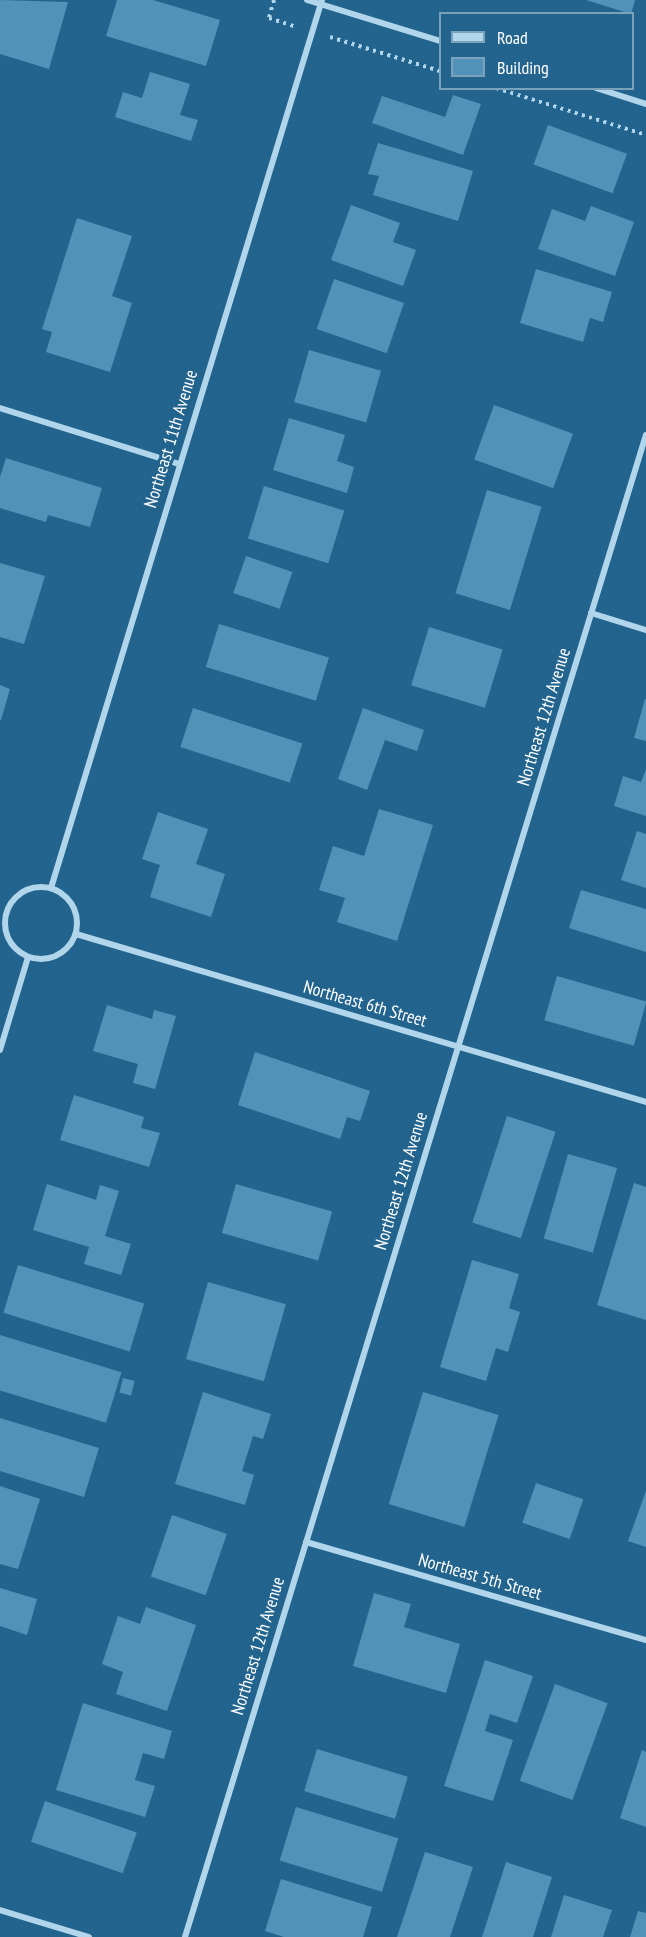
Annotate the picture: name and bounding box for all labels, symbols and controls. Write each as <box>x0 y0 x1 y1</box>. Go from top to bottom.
legend <box>439 12 634 90</box>
text: Road <box>497 26 528 49</box>
text: Building <box>497 56 549 79</box>
street label: Northeast 11th Avenue <box>140 367 202 511</box>
street label: Northeast 12th Avenue <box>513 645 575 789</box>
street label: Northeast 6th Street <box>301 976 429 1032</box>
street label: Northeast 12th Avenue <box>370 1109 432 1253</box>
street label: Northeast 5th Street <box>416 1549 544 1605</box>
street label: Northeast 12th Avenue <box>227 1574 289 1718</box>

